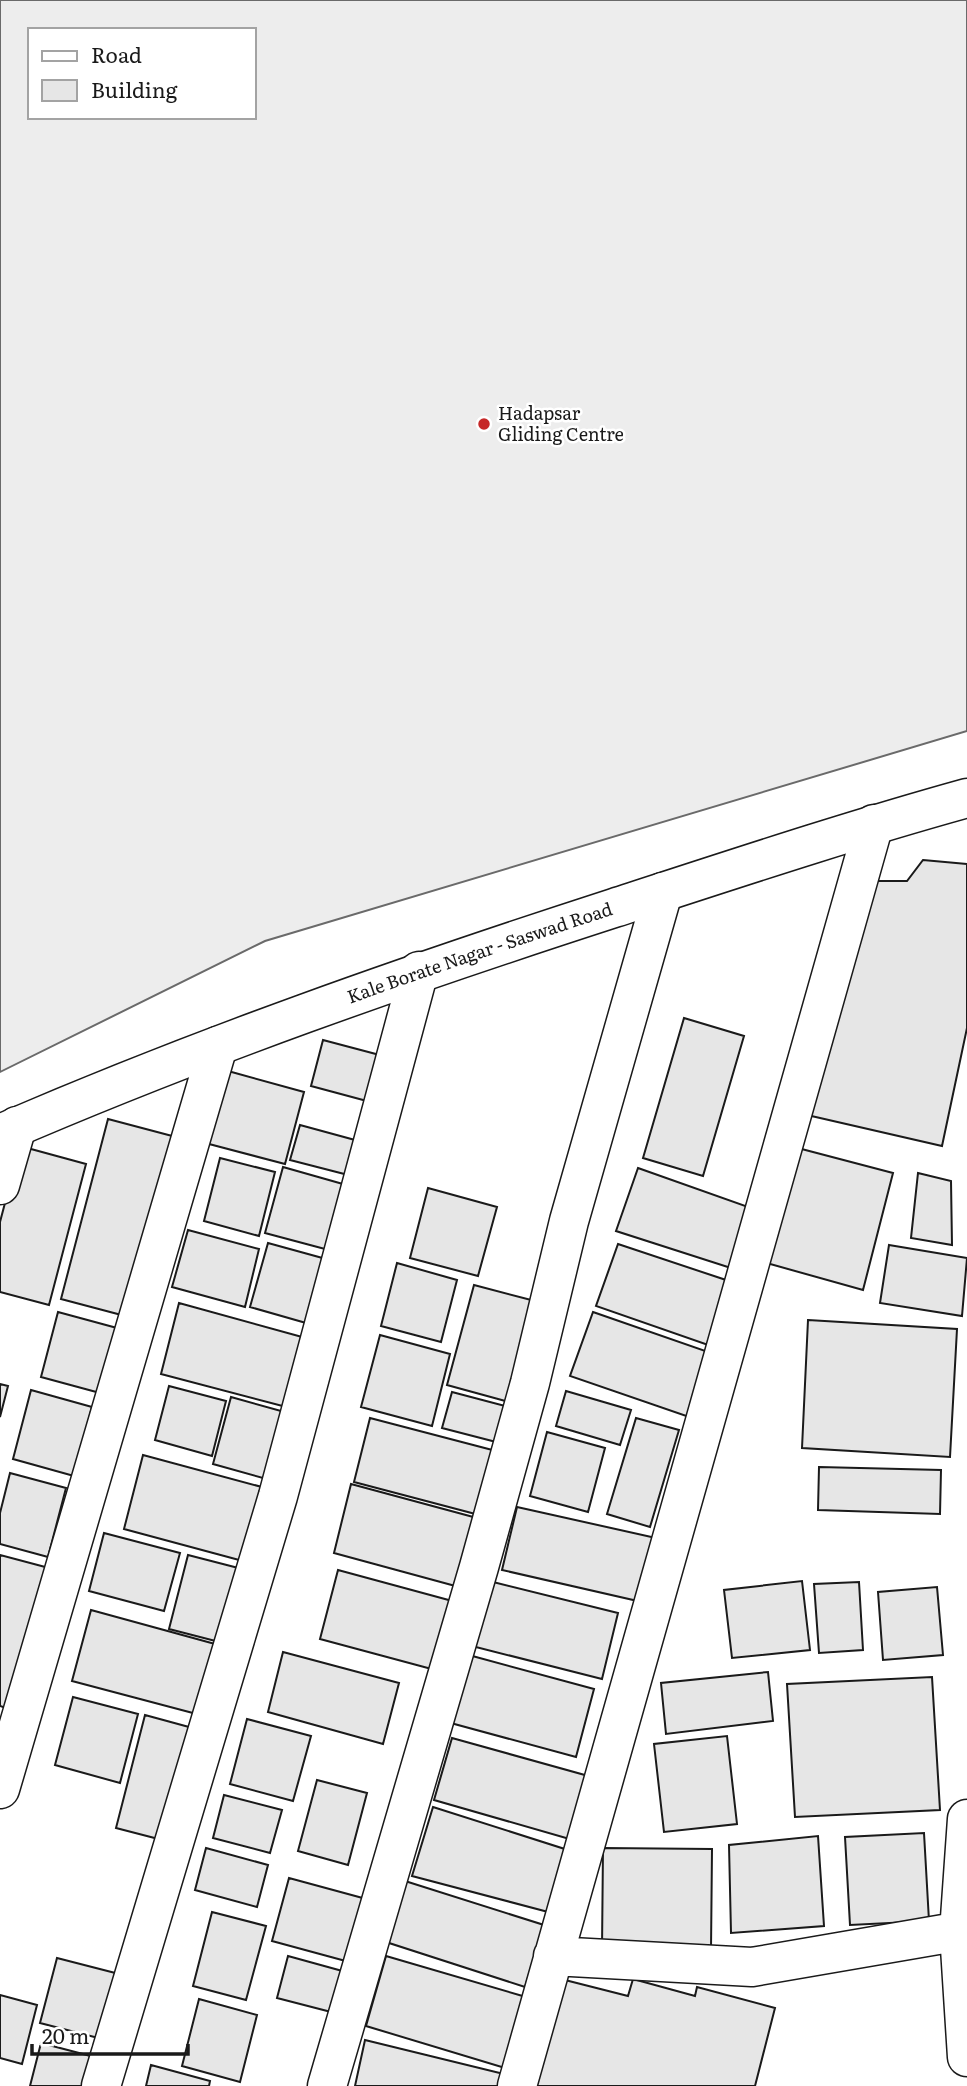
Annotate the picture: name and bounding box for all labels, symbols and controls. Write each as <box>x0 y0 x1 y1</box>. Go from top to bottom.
legend <box>28 28 256 119</box>
text: Road <box>91 38 142 69</box>
text: Building <box>91 73 178 104</box>
place label: Hadapsar Gliding Centre <box>498 399 624 447</box>
marker: Hadapsar Gliding Centre <box>476 416 492 432</box>
street label: Kale Borate Nagar - Saswad Road <box>343 894 616 1009</box>
scale bar <box>32 2012 187 2056</box>
text: 20 m <box>42 2019 89 2050</box>

